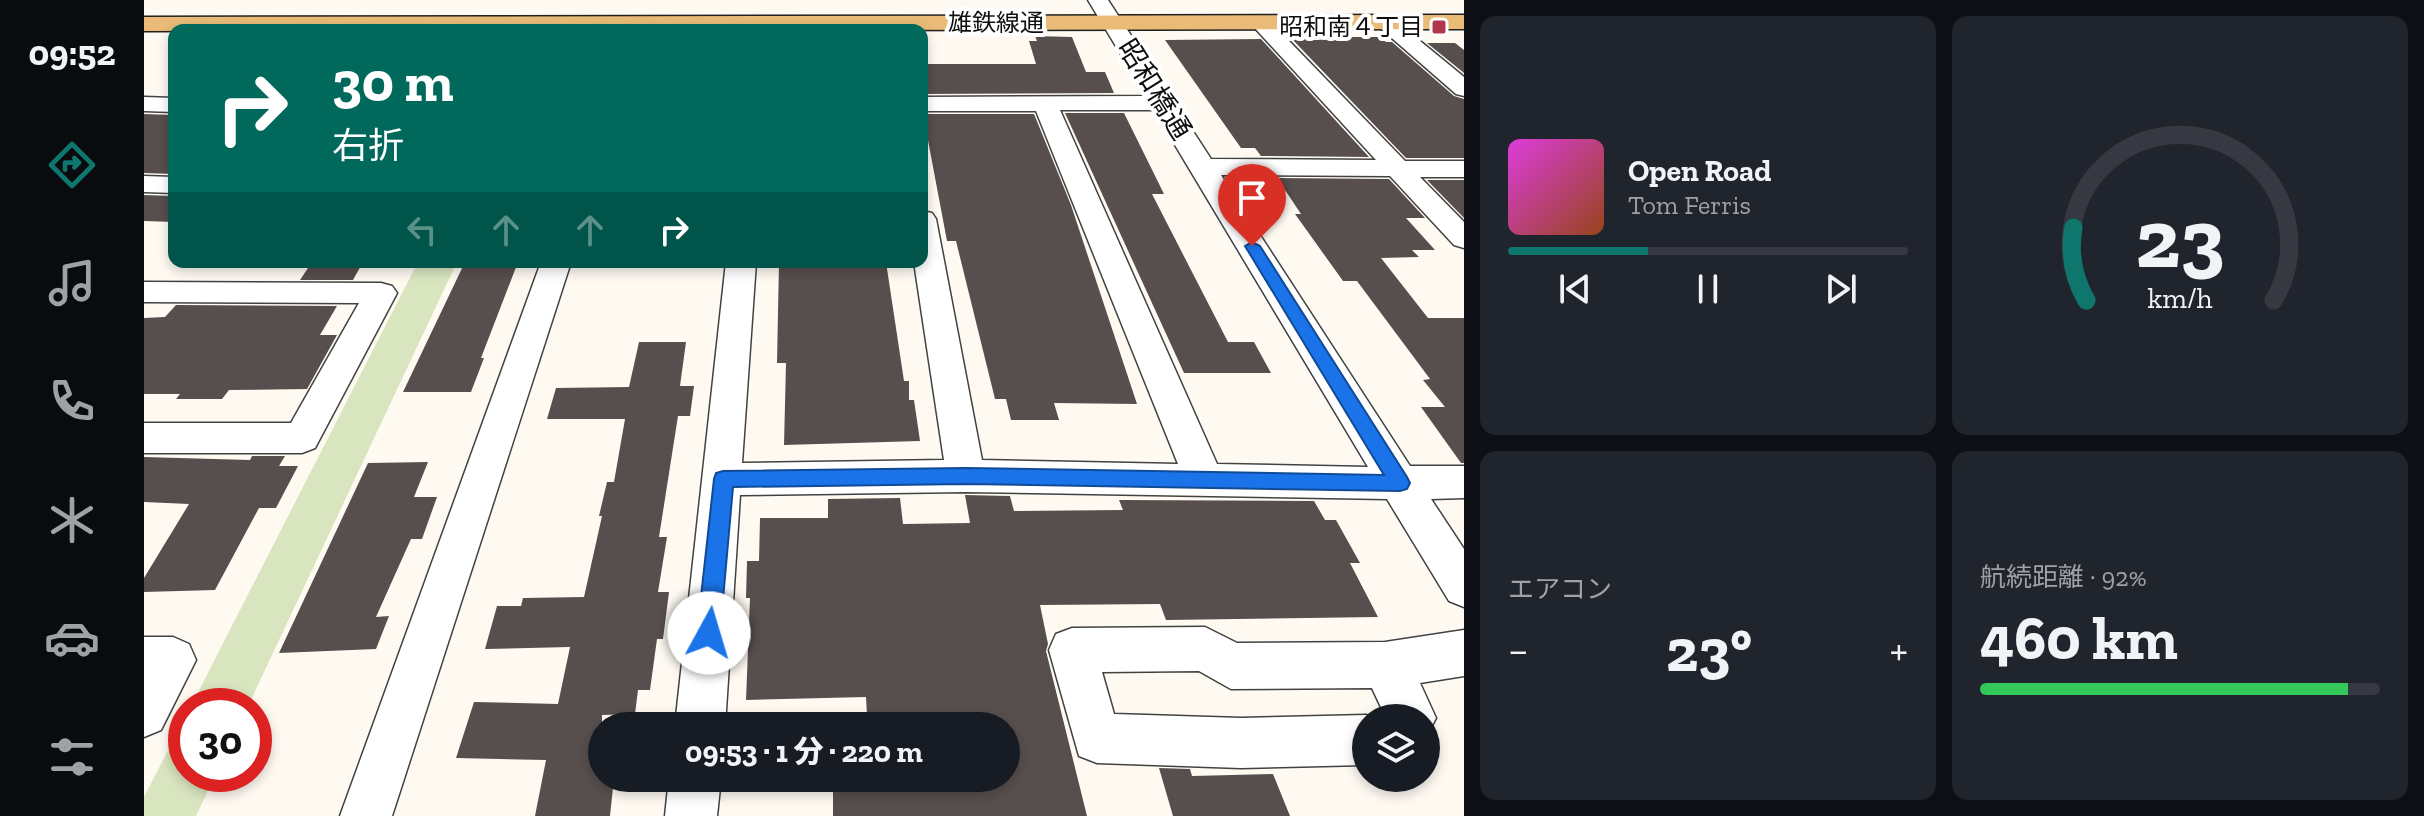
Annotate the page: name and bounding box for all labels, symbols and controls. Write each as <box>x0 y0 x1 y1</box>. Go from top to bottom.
street label: 雄鉄線通 <box>948 8 1044 37</box>
place label: 昭和南４丁目 <box>1279 12 1423 41</box>
marker: 昭和南４丁目 <box>1430 18 1448 36</box>
text: 09:52 <box>28 31 116 74</box>
street label: 昭和橋通 <box>1111 33 1198 146</box>
text: 30 m <box>332 48 454 115</box>
icon: right <box>200 56 304 160</box>
text: 右折 <box>332 124 404 167</box>
icon: directions <box>44 137 100 193</box>
text: Open Road <box>1628 153 1771 189</box>
pin <box>1218 164 1286 246</box>
icon: arrive <box>1230 176 1274 220</box>
text: 23 <box>2135 188 2225 288</box>
text: Tom Ferris <box>1628 189 1751 221</box>
icon: left <box>400 208 444 252</box>
icon: ahead <box>484 208 528 252</box>
icon: ahead <box>568 208 612 252</box>
icon: right <box>652 208 696 252</box>
icon: music <box>44 255 100 311</box>
icon: previous <box>1553 267 1597 311</box>
icon: pause <box>1686 267 1730 311</box>
icon: next <box>1819 267 1863 311</box>
text: km/h <box>2147 281 2213 315</box>
icon: phone <box>44 373 100 429</box>
icon: climate <box>44 492 100 548</box>
text: 航続距離 · 92% <box>1980 561 2147 593</box>
text: エアコン <box>1508 573 1612 605</box>
position arrow <box>667 591 751 675</box>
text: 460 km <box>1980 602 2178 674</box>
icon: car <box>44 610 100 666</box>
text: 23° <box>1666 614 1752 686</box>
text: − <box>1508 623 1529 676</box>
text: + <box>1889 623 1908 676</box>
speed limit sign: 30 <box>168 688 272 792</box>
map controls <box>1352 704 1440 792</box>
button: layers <box>1352 704 1440 792</box>
icon: filters <box>44 729 100 785</box>
text: 09:53 · 1 分 · 220 m <box>685 734 923 770</box>

